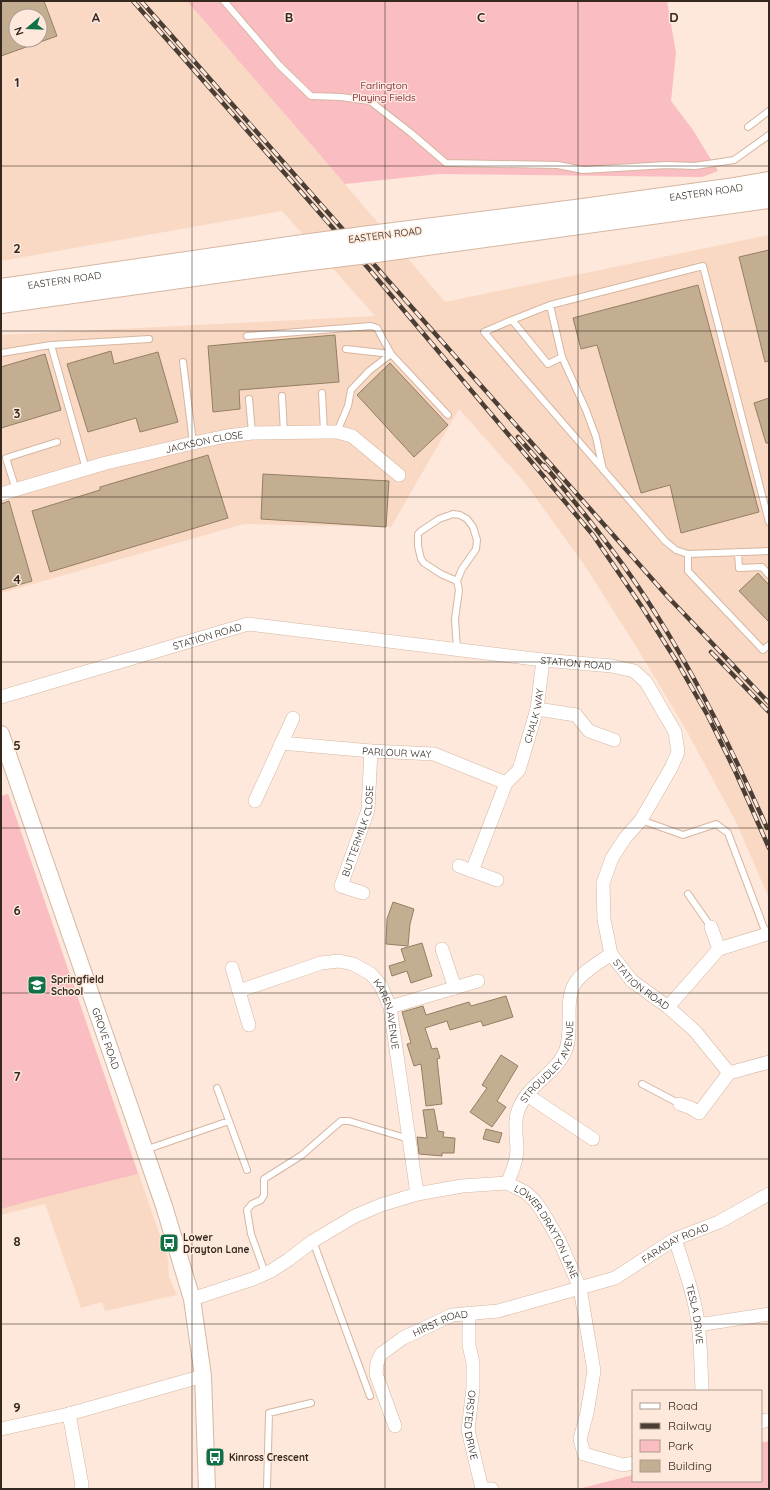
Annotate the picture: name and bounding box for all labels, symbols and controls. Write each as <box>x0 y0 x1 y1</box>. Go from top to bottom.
north arrow <box>8 8 48 48</box>
text: A <box>92 9 101 25</box>
text: B <box>285 9 293 25</box>
text: C <box>477 9 485 25</box>
text: D <box>669 9 679 25</box>
text: N <box>11 25 26 37</box>
text: 1 <box>14 74 20 90</box>
park label: Farlington Playing Fields <box>352 79 416 104</box>
street label: EASTERN ROAD <box>669 180 744 204</box>
street label: EASTERN ROAD <box>347 224 423 246</box>
text: 2 <box>13 240 21 256</box>
street label: EASTERN ROAD <box>27 268 102 292</box>
text: 3 <box>14 405 21 421</box>
street label: JACKSON CLOSE <box>164 428 244 456</box>
text: 4 <box>13 571 21 587</box>
street label: STATION ROAD <box>171 620 243 652</box>
street label: STATION ROAD <box>540 653 612 672</box>
street label: CHALK WAY <box>521 687 546 745</box>
text: 5 <box>13 737 21 753</box>
street label: PARLOUR WAY <box>361 744 432 760</box>
street label: BUTTERMILK CLOSE <box>338 785 376 878</box>
text: 6 <box>13 902 21 918</box>
street label: STATION ROAD <box>611 956 672 1013</box>
place label: Springfield School <box>51 973 104 998</box>
school or university icon: Springfield School <box>26 974 48 996</box>
street label: KAREN AVENUE <box>371 976 403 1050</box>
street label: GROVE ROAD <box>89 1006 123 1071</box>
street label: STROUDLEY AVENUE <box>517 1021 576 1105</box>
text: 7 <box>13 1068 21 1084</box>
street label: LOWER DRAYTON LANE <box>512 1181 582 1281</box>
street label: FARADAY ROAD <box>639 1220 710 1266</box>
place label: Lower Drayton Lane <box>183 1231 249 1256</box>
bus stop icon: Lower Drayton Lane <box>158 1232 180 1254</box>
text: 8 <box>13 1233 21 1249</box>
street label: TESLA DRIVE <box>683 1283 707 1345</box>
street label: HIRST ROAD <box>410 1307 468 1339</box>
street label: ORSTED DRIVE <box>461 1390 481 1461</box>
legend <box>632 1390 762 1482</box>
text: Road <box>668 1398 698 1413</box>
text: 9 <box>13 1399 21 1415</box>
text: Railway <box>668 1418 712 1433</box>
text: Park <box>668 1438 693 1453</box>
bus stop icon: Kinross Crescent <box>204 1446 226 1468</box>
place label: Kinross Crescent <box>229 1451 309 1464</box>
text: Building <box>668 1458 712 1473</box>

